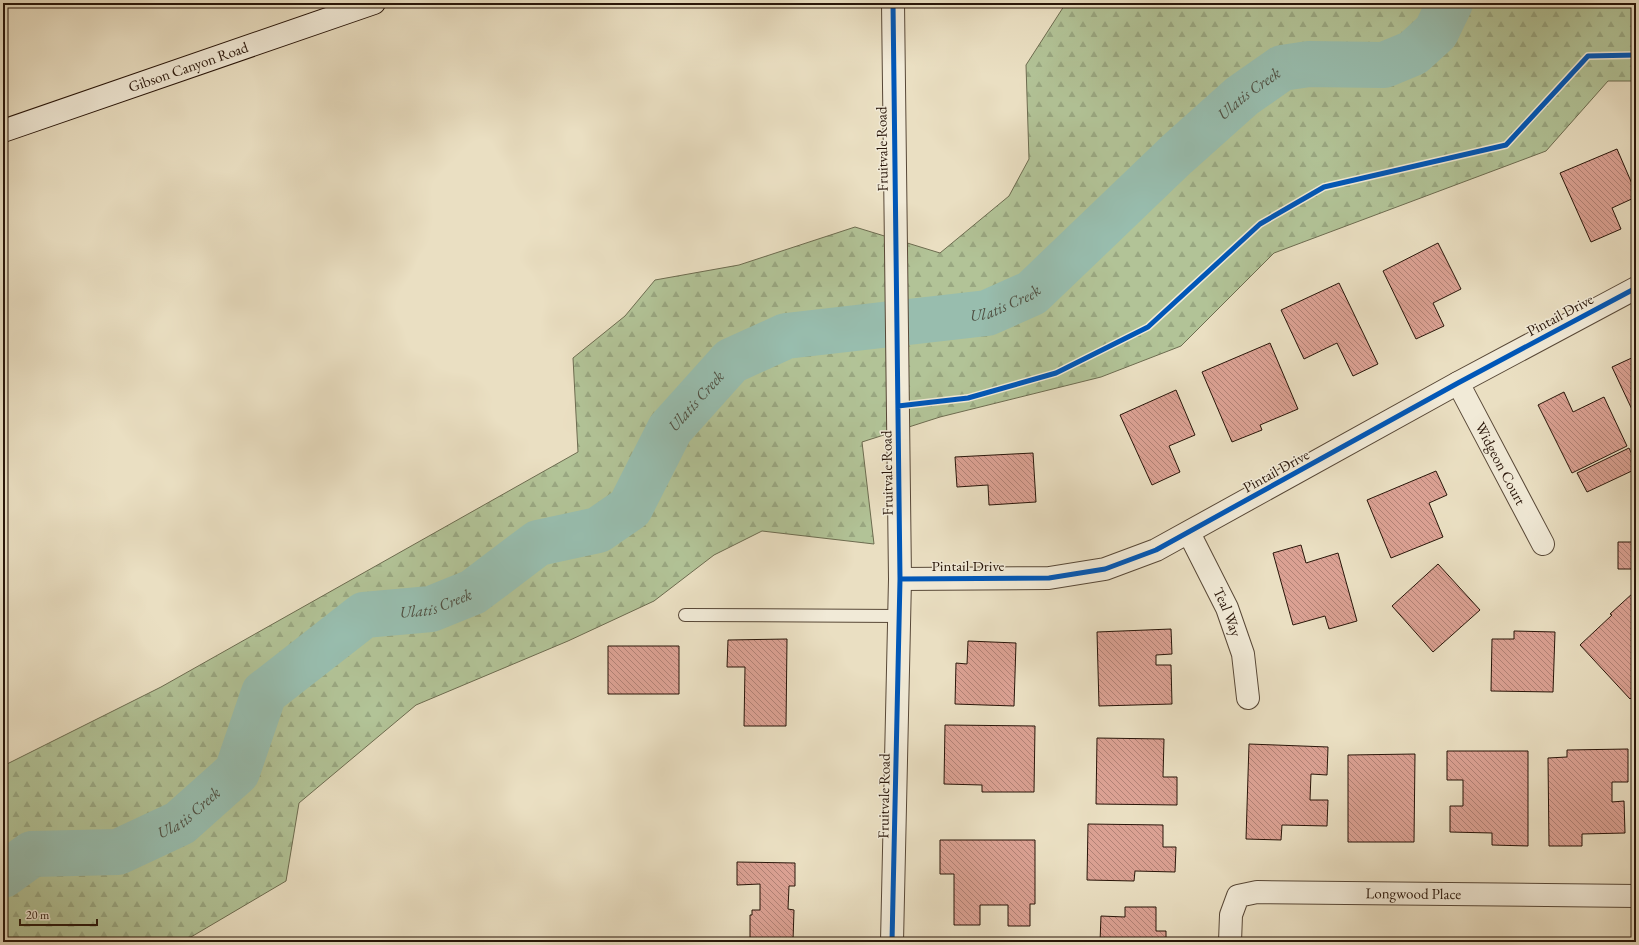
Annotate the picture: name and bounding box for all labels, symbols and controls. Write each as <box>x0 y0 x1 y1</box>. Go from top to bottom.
street label: Gibson Canyon Road <box>126 37 251 96</box>
water label: Ulatis Creek <box>1213 62 1285 124</box>
street label: Fruitvale Road <box>871 106 892 192</box>
water label: Ulatis Creek <box>969 280 1046 326</box>
street label: Pintail Drive <box>1523 289 1597 340</box>
water label: Ulatis Creek <box>663 366 729 436</box>
street label: Widgeon Court <box>1471 419 1531 508</box>
street label: Fruitvale Road <box>876 430 897 516</box>
street label: Pintail Drive <box>1239 445 1312 497</box>
street label: Pintail Drive <box>932 556 1005 575</box>
water label: Ulatis Creek <box>399 583 476 623</box>
street label: Teal Way <box>1209 584 1246 639</box>
street label: Fruitvale Road <box>873 753 894 839</box>
water label: Ulatis Creek <box>153 782 225 843</box>
street label: Longwood Place <box>1365 883 1461 903</box>
scale bar <box>20 901 97 927</box>
text: 20 m <box>26 907 50 923</box>

